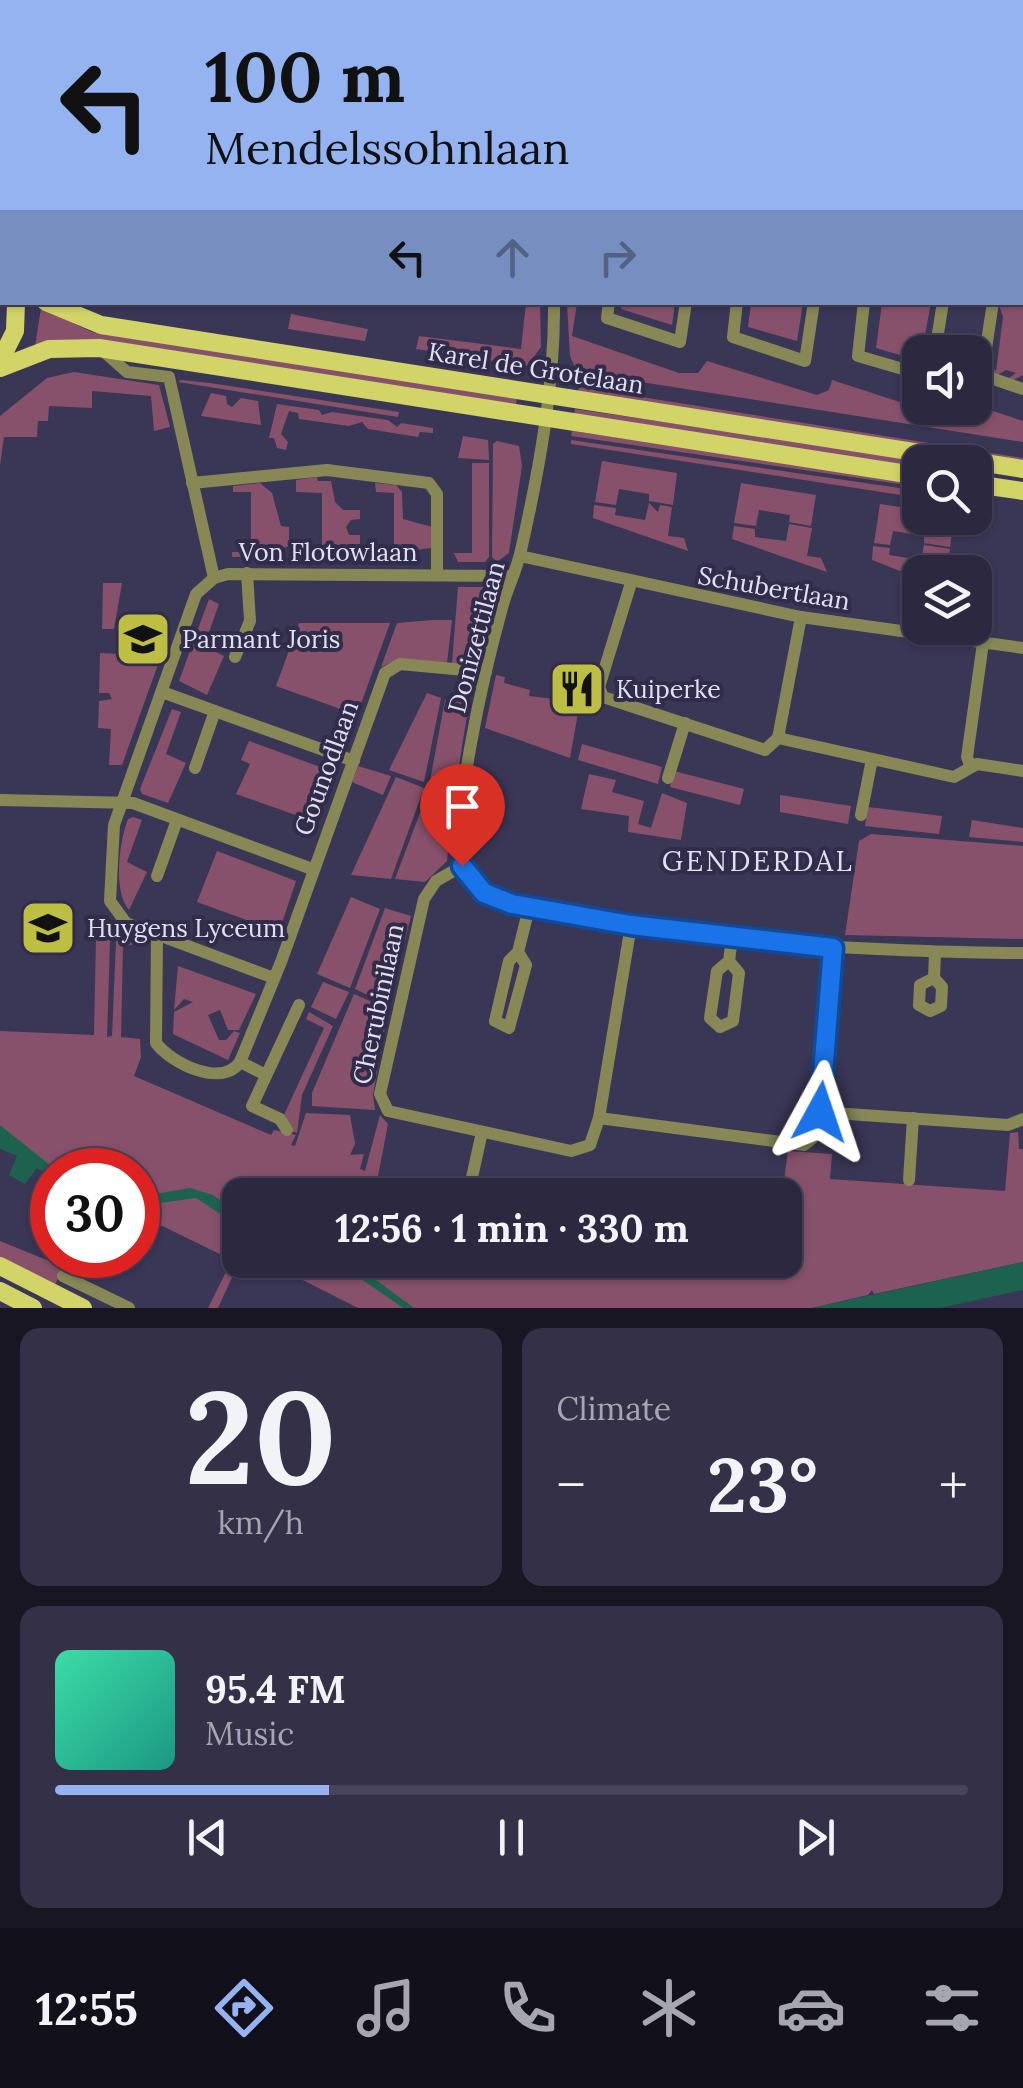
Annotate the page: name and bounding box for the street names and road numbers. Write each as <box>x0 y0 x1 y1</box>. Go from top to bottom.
street label: Karel de Grotelaan <box>426 335 646 401</box>
street label: Von Flotowlaan <box>238 536 417 568</box>
street label: Donizettilaan <box>440 558 512 716</box>
street label: Schubertlaan <box>695 559 853 617</box>
street label: Gounodlaan <box>287 696 365 840</box>
street label: Cherubinilaan <box>345 921 411 1087</box>

